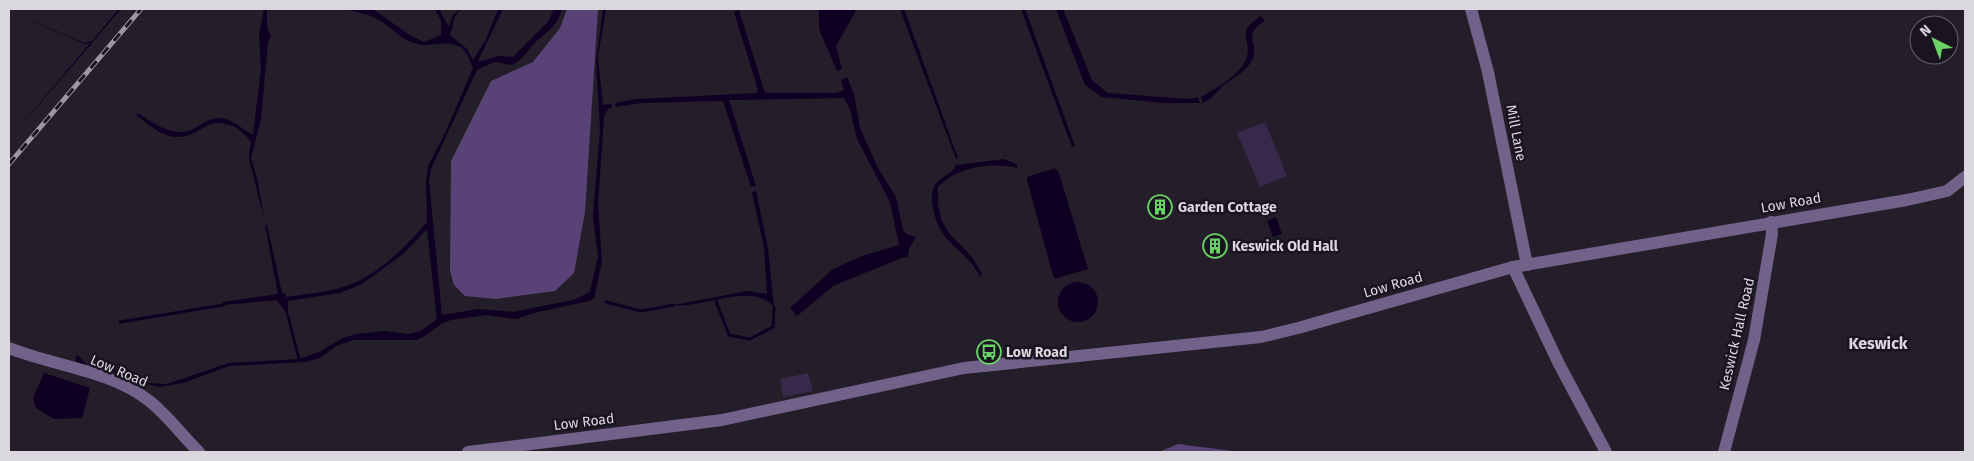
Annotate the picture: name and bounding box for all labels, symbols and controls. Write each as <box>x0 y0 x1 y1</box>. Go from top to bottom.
north arrow <box>1909 15 1959 65</box>
text: N <box>1916 21 1935 40</box>
street label: Mill Lane <box>1502 103 1530 163</box>
street label: Low Road <box>1760 189 1822 217</box>
building icon: Garden Cottage <box>1147 194 1173 220</box>
place label: Garden Cottage <box>1178 199 1277 216</box>
building icon: Keswick Old Hall <box>1202 233 1228 259</box>
place label: Keswick Old Hall <box>1232 238 1339 255</box>
street label: Low Road <box>1361 268 1425 302</box>
street label: Keswick Hall Road <box>1716 276 1758 392</box>
district label: Keswick <box>1848 334 1908 353</box>
bus stop icon: Low Road <box>976 339 1002 365</box>
place label: Low Road <box>1006 344 1067 361</box>
street label: Low Road <box>88 351 150 391</box>
street label: Low Road <box>553 410 615 434</box>

